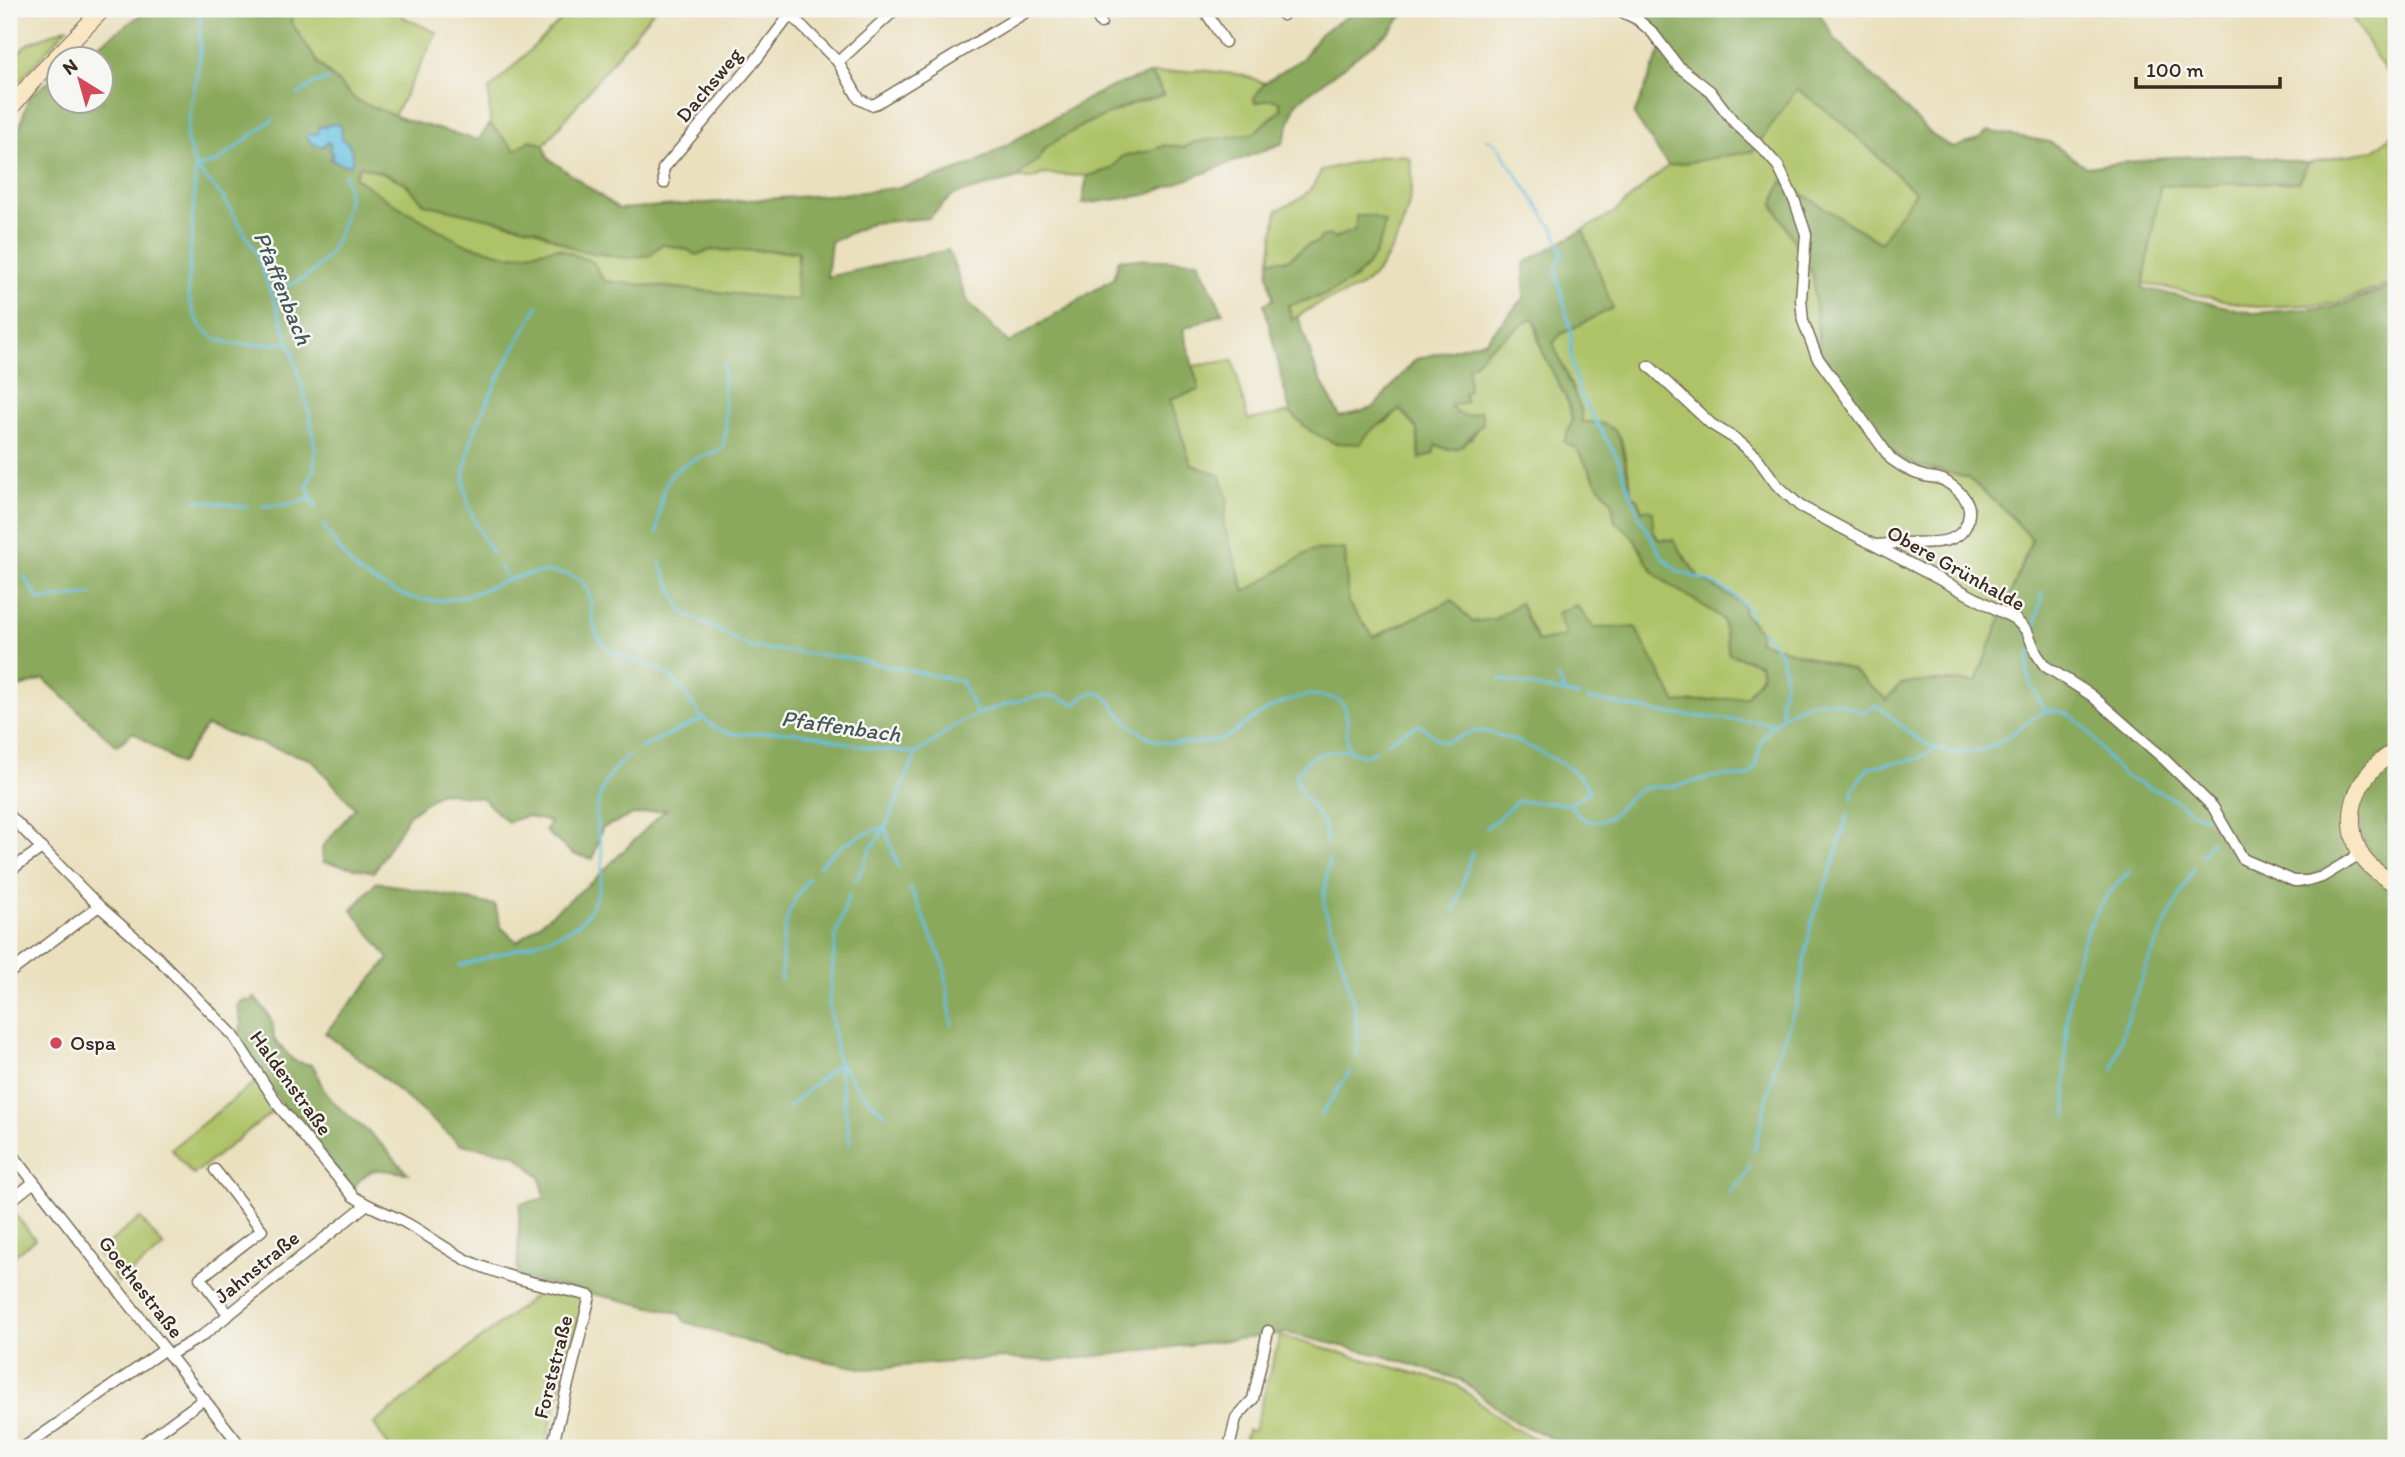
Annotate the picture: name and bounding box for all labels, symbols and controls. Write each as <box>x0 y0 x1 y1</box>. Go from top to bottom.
street label: Dachsweg <box>670 42 747 127</box>
north arrow <box>46 46 116 116</box>
scale bar <box>2136 46 2279 90</box>
text: N <box>58 54 82 80</box>
text: 100 m <box>2146 57 2204 82</box>
water label: Pfaffenbach <box>248 227 318 349</box>
street label: Obere Grünhalde <box>1883 519 2030 616</box>
water label: Pfaffenbach <box>780 704 902 748</box>
street label: Haldenstraße <box>245 1025 338 1140</box>
place label: Ospa <box>70 1030 116 1055</box>
marker: Ospa <box>48 1035 64 1051</box>
street label: Jahnstraße <box>209 1225 304 1308</box>
street label: Goethestraße <box>94 1231 189 1343</box>
street label: Forststraße <box>528 1313 577 1421</box>

